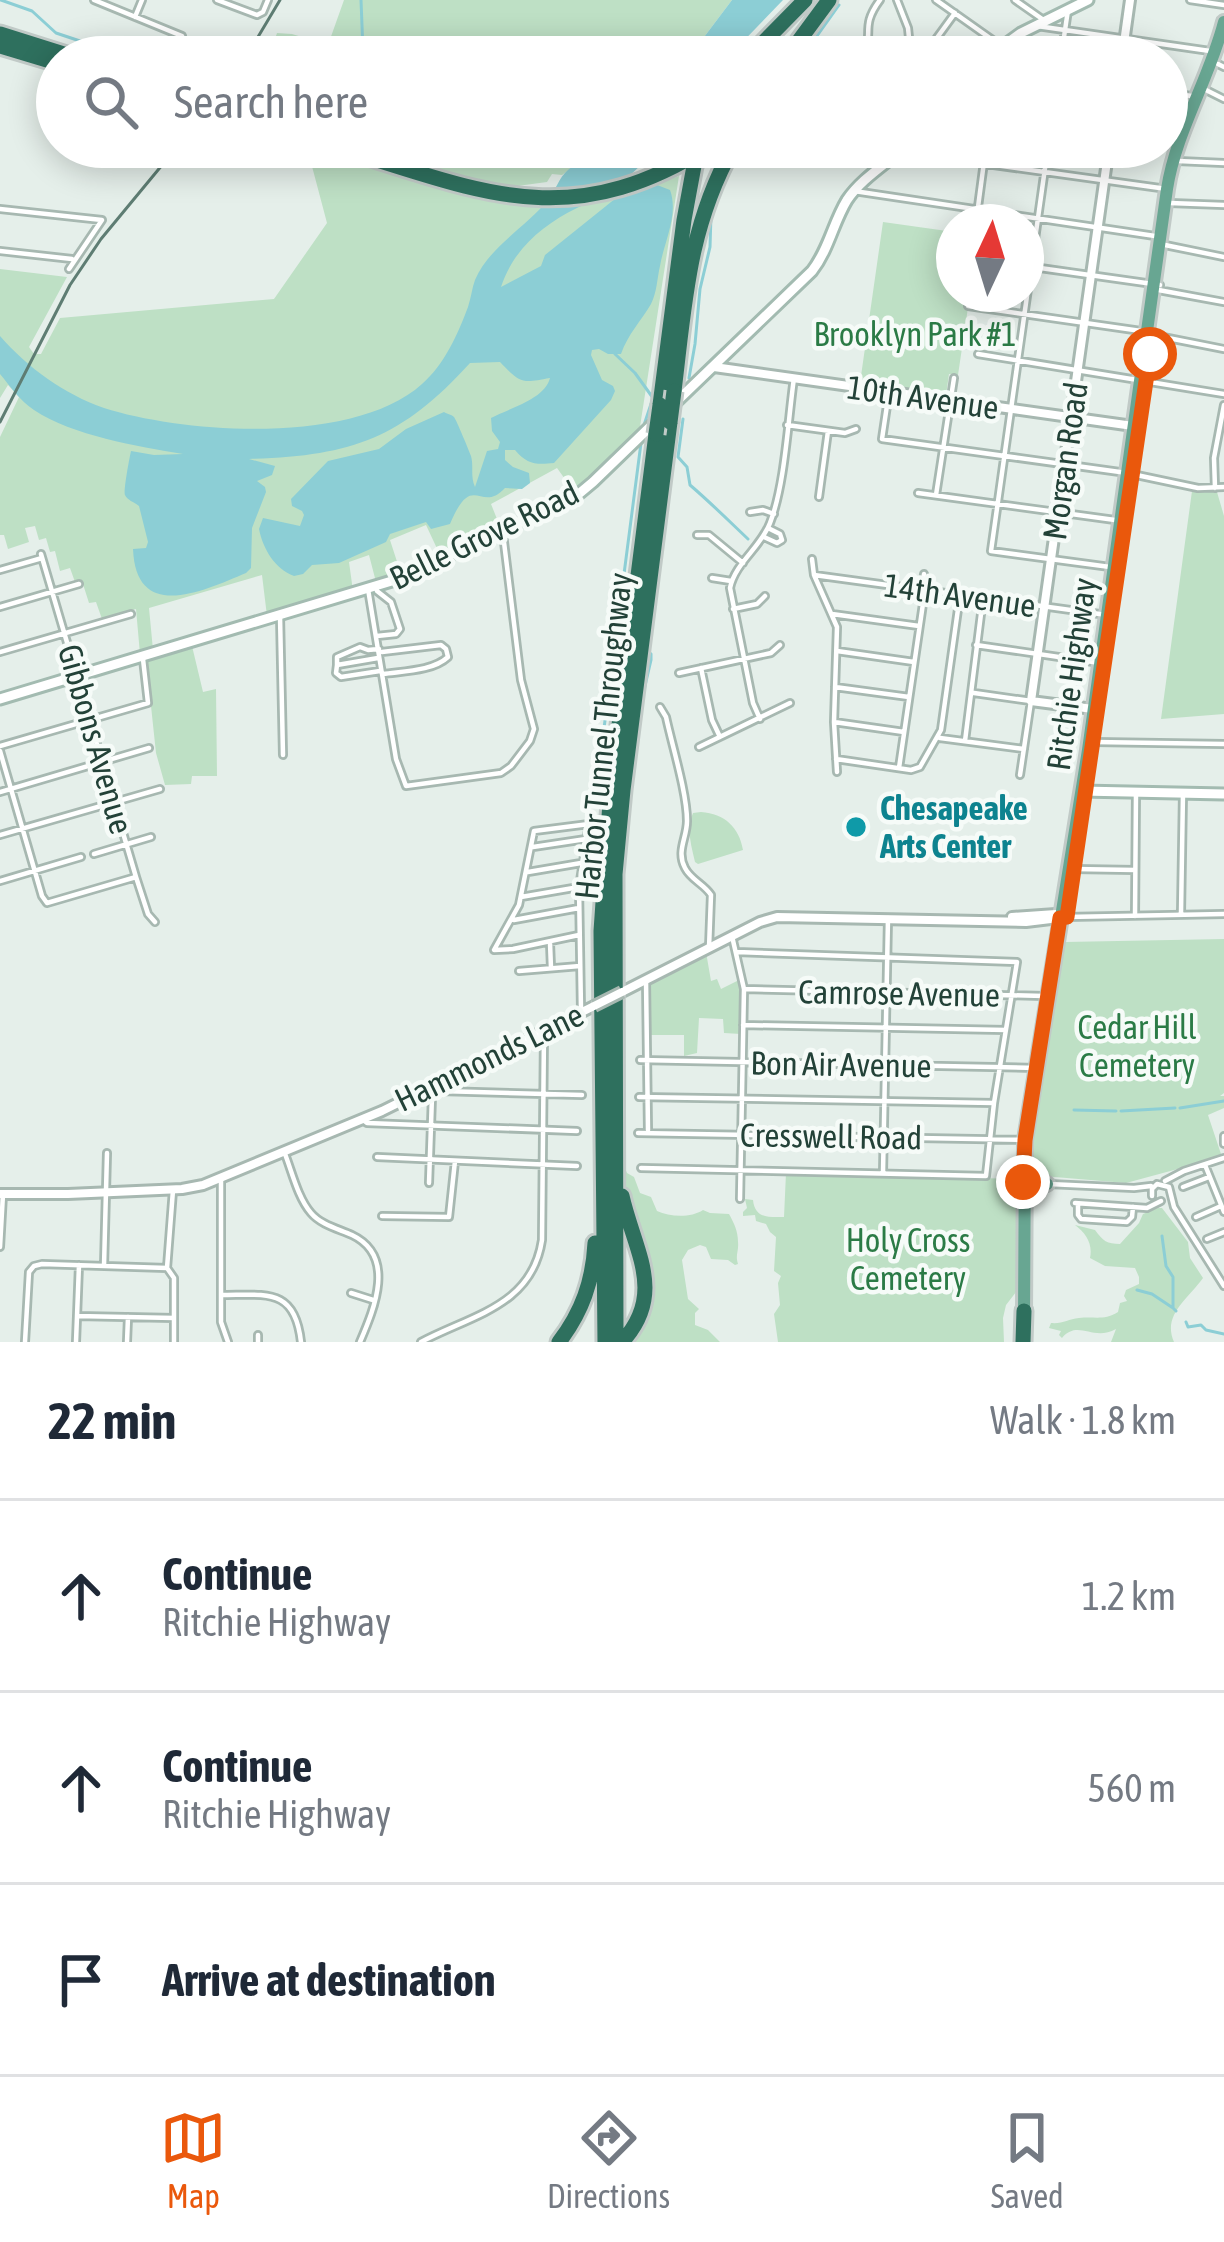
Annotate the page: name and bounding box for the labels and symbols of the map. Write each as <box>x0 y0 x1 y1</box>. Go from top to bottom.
north arrow <box>936 204 1044 312</box>
park label: Brooklyn Park #1 <box>813 315 1017 353</box>
route start <box>1123 327 1177 381</box>
street label: 10th Avenue <box>845 368 1001 426</box>
street label: Morgan Road <box>1035 380 1095 542</box>
street label: Belle Grove Road <box>383 473 585 597</box>
street label: 14th Avenue <box>882 566 1038 624</box>
street label: Harbor Tunnel Throughway <box>567 571 639 901</box>
street label: Ritchie Highway <box>1039 575 1103 773</box>
street label: Gibbons Avenue <box>51 640 141 838</box>
place label: Chesapeake Arts Center <box>879 789 1028 865</box>
marker: Chesapeake Arts Center <box>843 814 869 840</box>
street label: Camrose Avenue <box>798 972 1000 1014</box>
street label: Hammonds Lane <box>389 995 589 1119</box>
park label: Cedar Hill Cemetery <box>1077 1008 1197 1084</box>
street label: Bon Air Avenue <box>750 1043 932 1085</box>
street label: Cresswell Road <box>740 1115 922 1157</box>
route end <box>996 1155 1050 1209</box>
park label: Holy Cross Cemetery <box>846 1221 970 1297</box>

